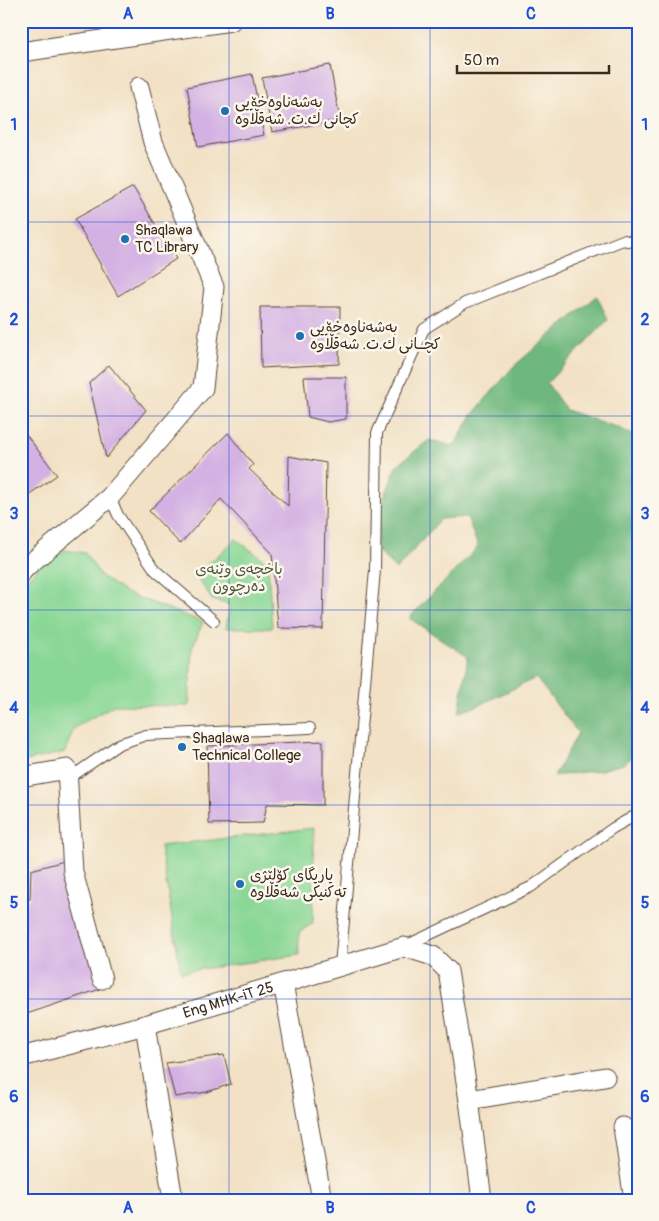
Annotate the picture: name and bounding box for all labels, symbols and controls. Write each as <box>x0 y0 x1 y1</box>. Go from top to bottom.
text: A <box>123 4 134 24</box>
text: B <box>325 4 335 24</box>
text: C <box>526 4 536 24</box>
scale bar <box>457 42 609 74</box>
text: 50 m <box>464 51 499 70</box>
place label: بەشەناوەخۆیی کچانی ك.ت. شەقڵاوە <box>235 93 359 129</box>
marker: بەشەناوەخۆیی کچانی ك.ت. شەقڵاوە <box>219 105 231 117</box>
text: 1 <box>11 115 17 135</box>
text: 1 <box>642 115 648 135</box>
place label: Shaqlawa TC Library <box>135 221 199 257</box>
marker: Shaqlawa TC Library <box>119 233 131 245</box>
text: 2 <box>10 310 19 330</box>
text: 2 <box>641 310 650 330</box>
place label: بەشەناوەخۆیی کچــانی ك.ت. شەقڵاوە <box>310 318 441 354</box>
marker: بەشەناوەخۆیی کچــانی ك.ت. شەقڵاوە <box>294 330 306 342</box>
text: 3 <box>10 504 19 524</box>
text: 3 <box>641 504 650 524</box>
park label: باخچەی وێنەی دەرچوون <box>195 560 283 596</box>
text: 4 <box>9 698 19 718</box>
text: 4 <box>640 698 650 718</box>
place label: Shaqlawa Technical College <box>192 729 301 765</box>
marker: Shaqlawa Technical College <box>176 741 188 753</box>
place label: یاریگای کۆلێژی تەکنیکی شەقڵاوە <box>250 866 347 902</box>
marker: یاریگای کۆلێژی تەکنیکی شەقڵاوە <box>234 878 246 890</box>
text: 5 <box>10 893 19 913</box>
text: 5 <box>641 893 650 913</box>
street label: Eng MHK-iT 25 <box>181 977 276 1023</box>
text: 6 <box>9 1087 19 1107</box>
text: 6 <box>640 1087 650 1107</box>
text: A <box>123 1198 134 1218</box>
text: B <box>325 1198 335 1218</box>
text: C <box>526 1198 536 1218</box>

